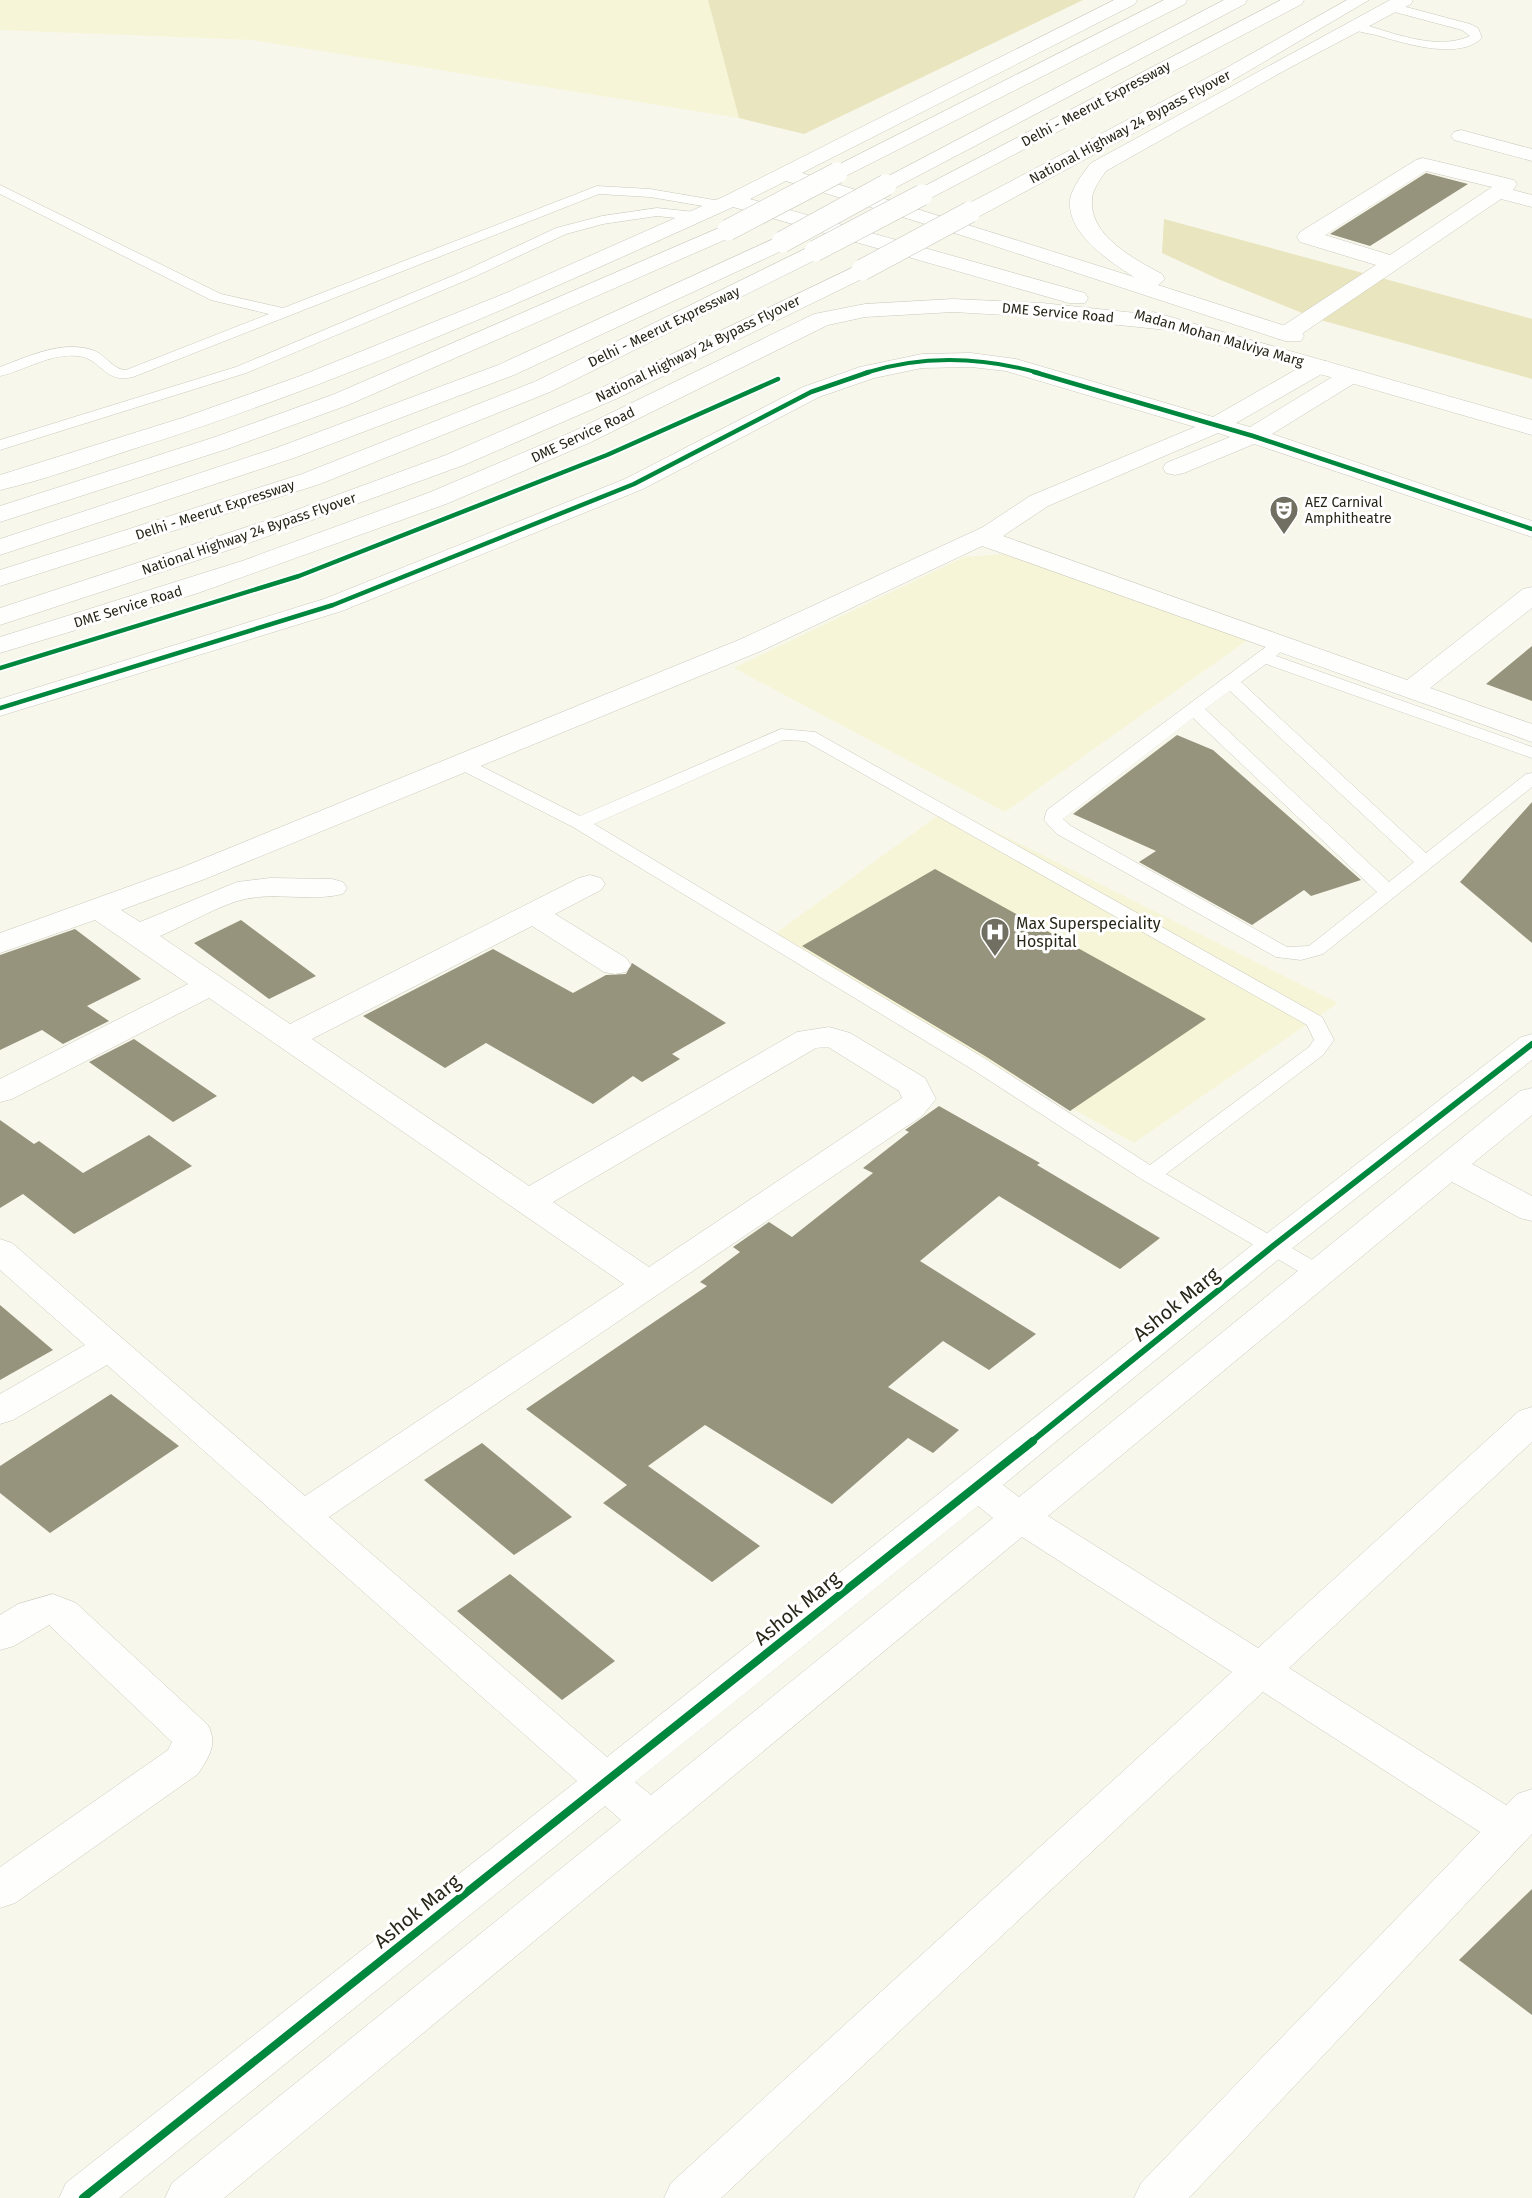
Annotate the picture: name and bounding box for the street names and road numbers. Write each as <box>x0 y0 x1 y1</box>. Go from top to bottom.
street label: Delhi - Meerut Expressway <box>1018 57 1174 151</box>
street label: National Highway 24 Bypass Flyover <box>1026 66 1234 187</box>
street label: Delhi - Meerut Expressway <box>585 283 743 371</box>
street label: National Highway 24 Bypass Flyover <box>593 292 804 406</box>
street label: DME Service Road <box>1001 300 1115 326</box>
street label: Madan Mohan Malviya Marg <box>1132 306 1306 371</box>
street label: DME Service Road <box>528 404 638 466</box>
street label: Delhi - Meerut Expressway <box>133 476 297 544</box>
street label: National Highway 24 Bypass Flyover <box>140 489 359 579</box>
street label: DME Service Road <box>72 582 184 632</box>
street label: Ashok Marg <box>1128 1262 1224 1346</box>
street label: Ashok Marg <box>749 1566 845 1650</box>
street label: Ashok Marg <box>369 1869 465 1953</box>

